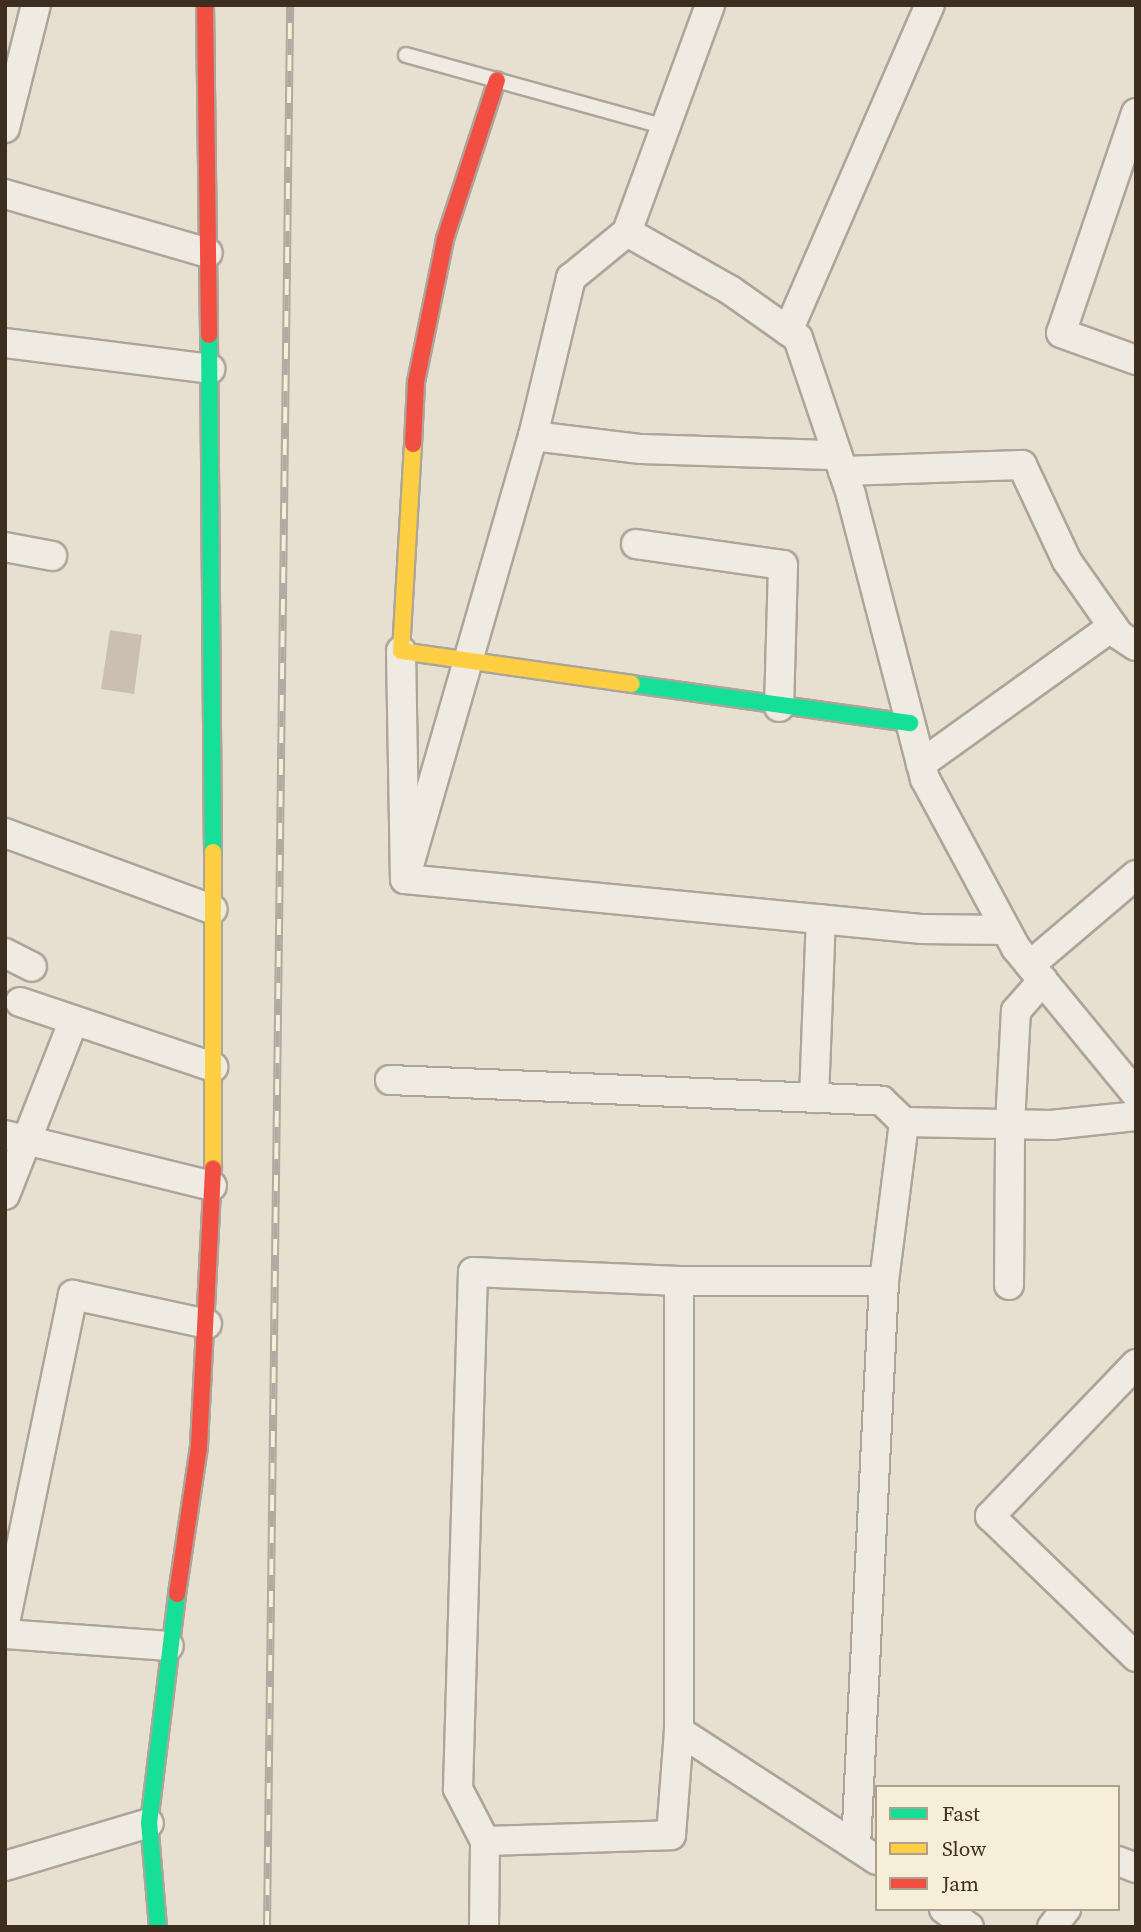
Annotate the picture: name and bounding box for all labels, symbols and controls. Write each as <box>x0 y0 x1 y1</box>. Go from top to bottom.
legend <box>875 1785 1120 1911</box>
text: Fast <box>942 1799 980 1828</box>
text: Slow <box>942 1834 986 1863</box>
text: Jam <box>942 1869 979 1898</box>

